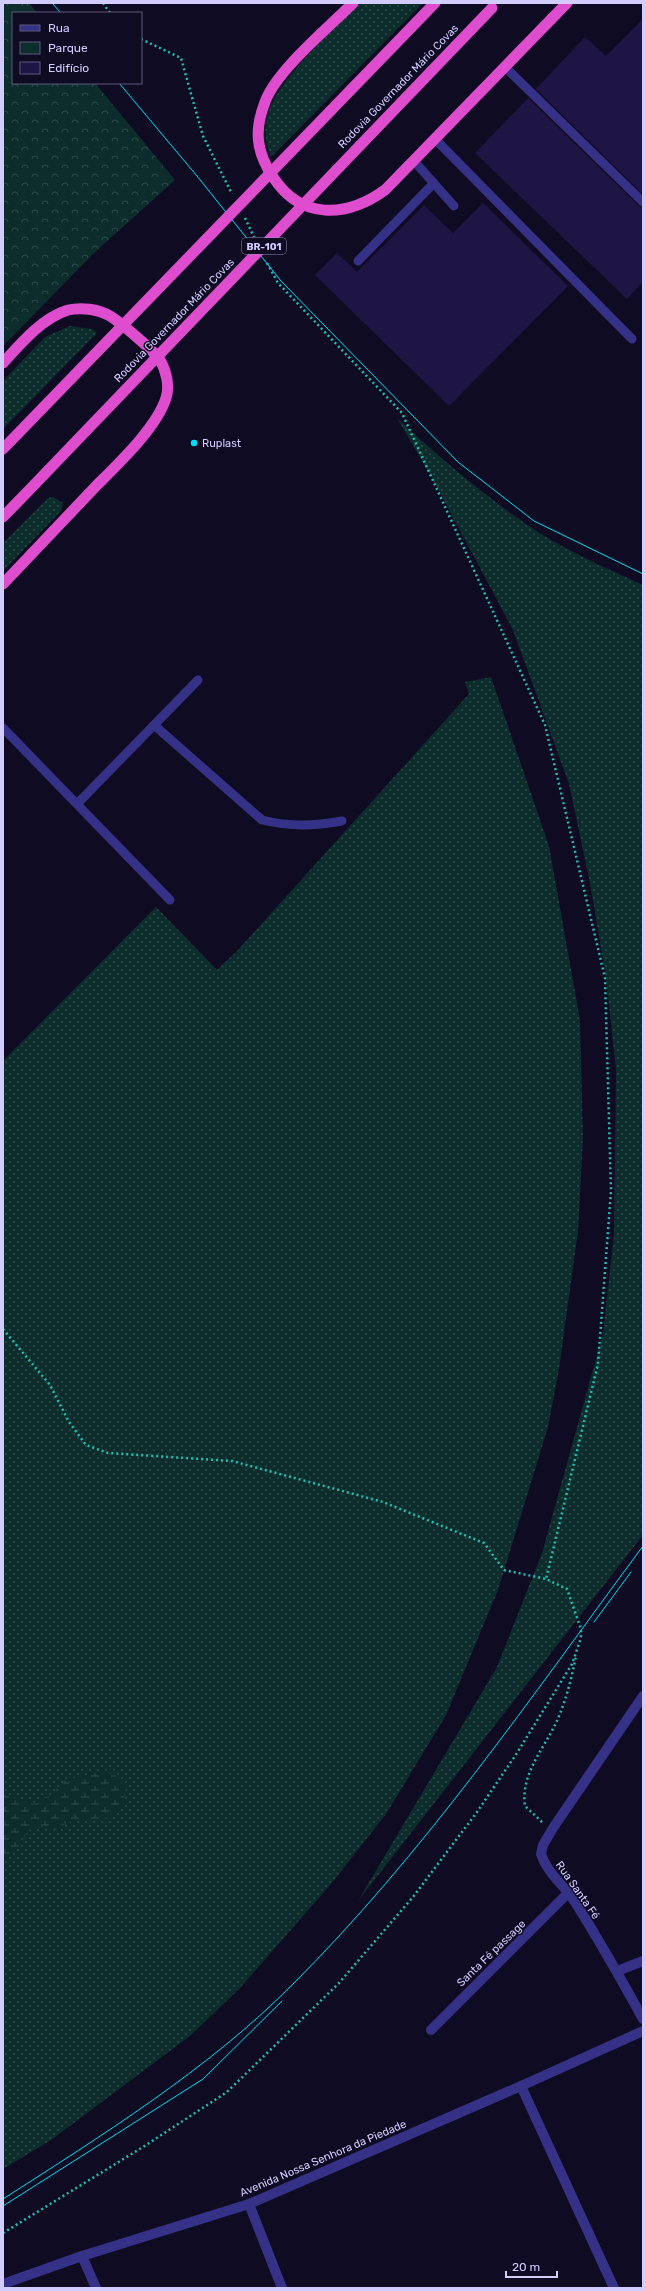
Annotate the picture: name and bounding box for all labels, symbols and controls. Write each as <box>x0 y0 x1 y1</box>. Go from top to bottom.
legend <box>12 12 142 84</box>
text: Rua <box>48 21 70 35</box>
street label: Rodovia Governador Mário Covas <box>336 21 461 151</box>
text: Parque <box>48 41 88 55</box>
text: Edifício <box>48 61 89 75</box>
road number: BR-101 <box>242 238 286 254</box>
street label: Rodovia Governador Mário Covas <box>112 255 237 385</box>
place label: Ruplast <box>202 437 242 450</box>
marker: Ruplast <box>189 438 199 448</box>
street label: Rua Santa Fé <box>553 1859 602 1922</box>
street label: Santa Fé passage <box>454 1917 528 1989</box>
street label: Avenida Nossa Senhora da Piedade <box>238 2117 408 2200</box>
scale bar <box>506 2253 557 2279</box>
text: 20 m <box>512 2260 540 2274</box>

